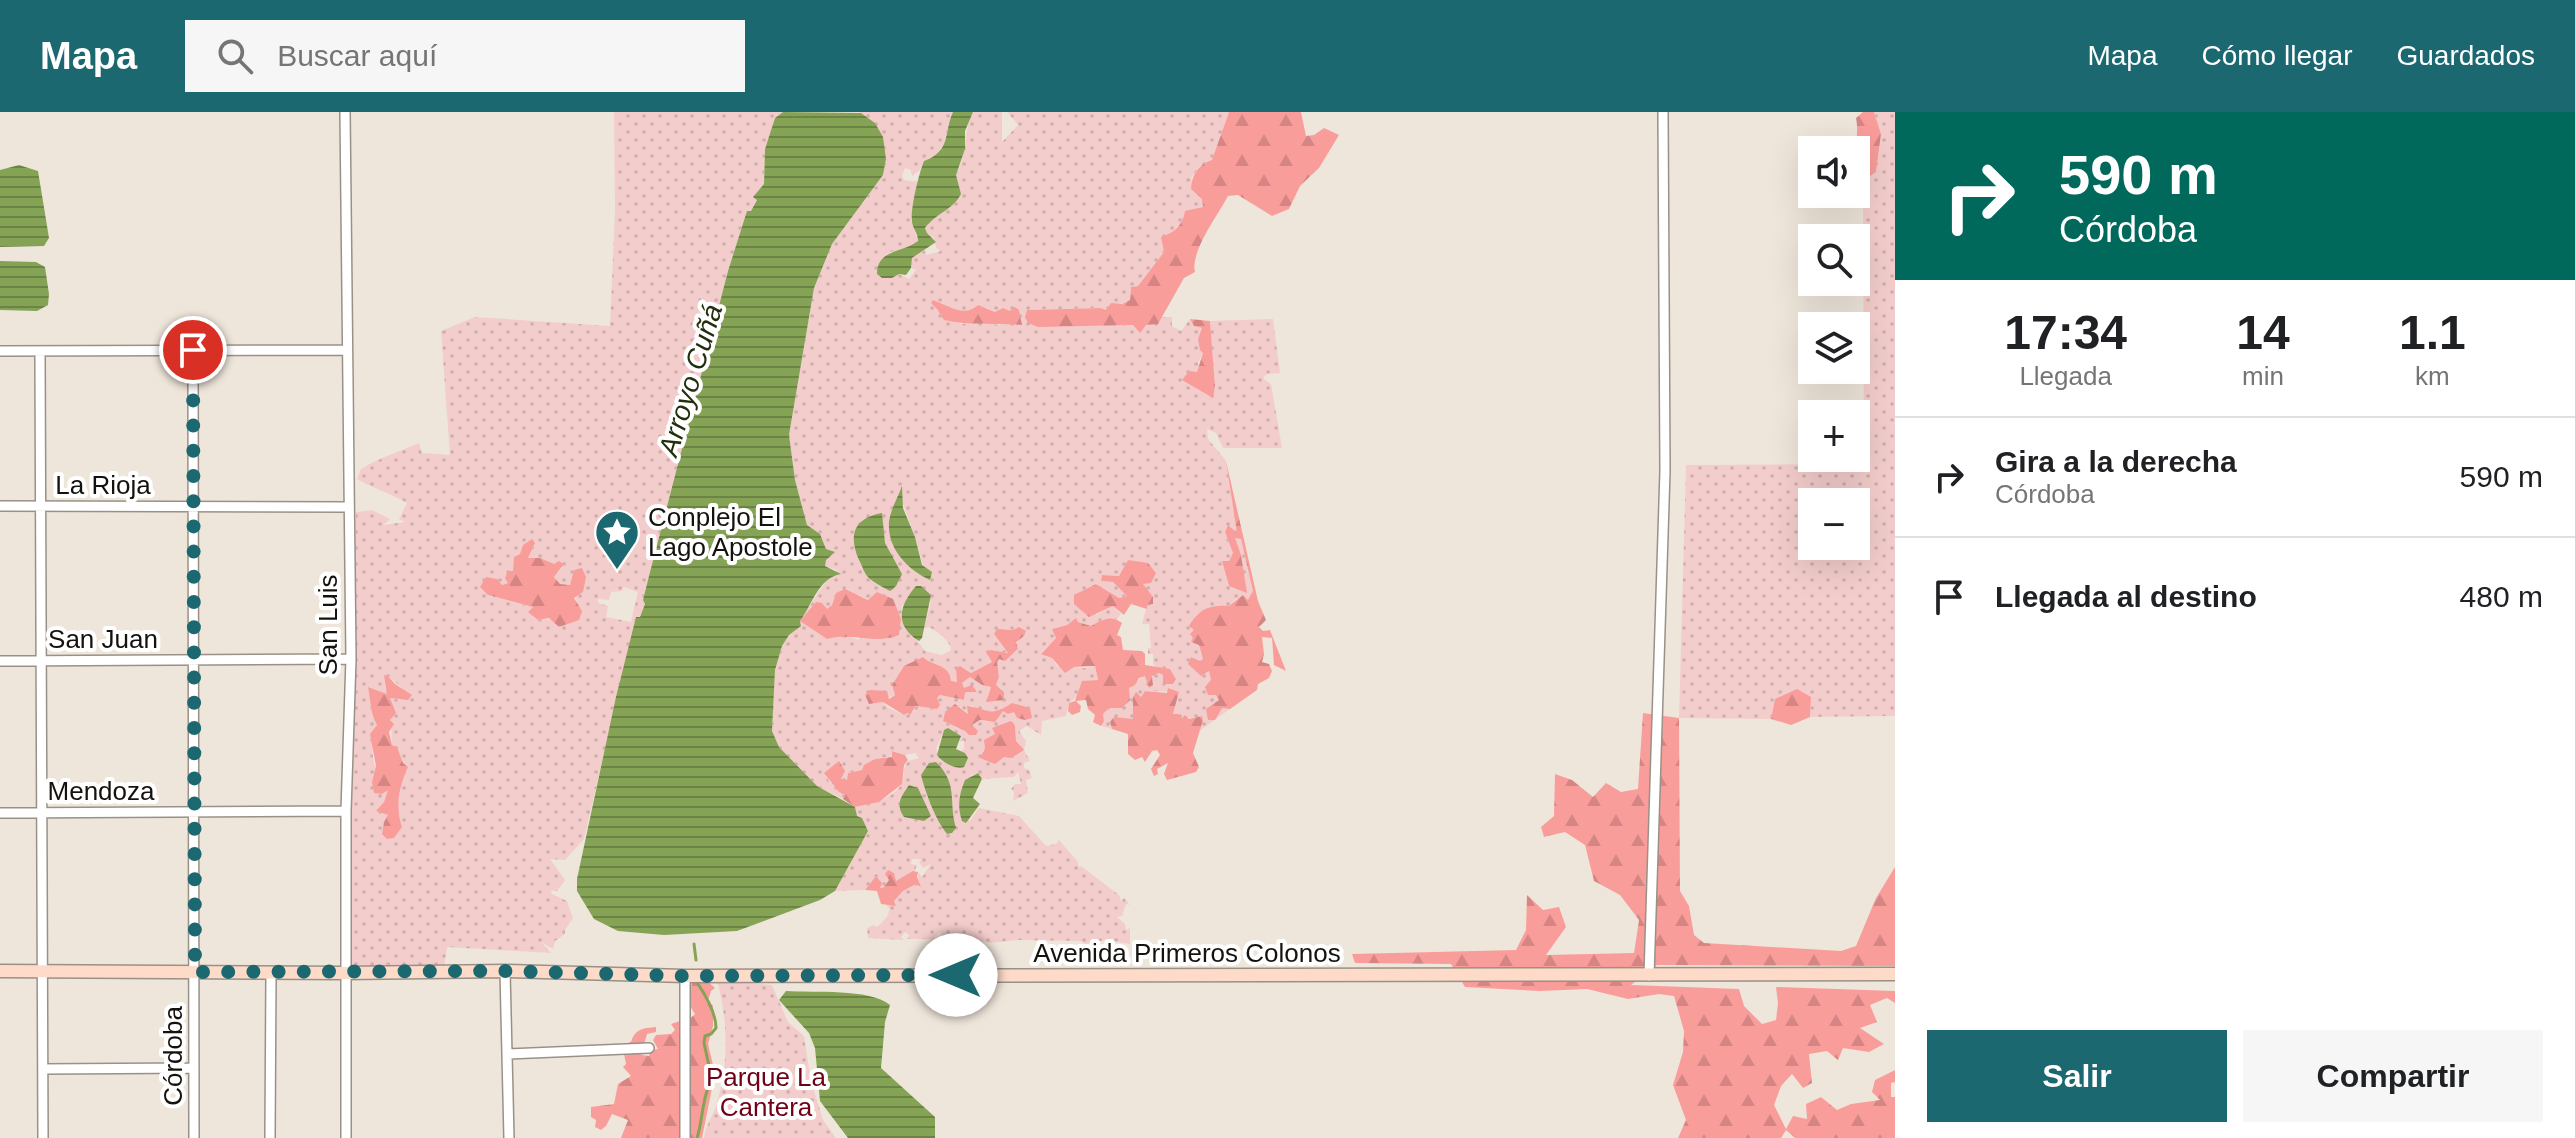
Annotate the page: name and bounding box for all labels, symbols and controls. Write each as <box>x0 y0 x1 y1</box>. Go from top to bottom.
search box <box>185 20 745 92</box>
icon: search <box>213 34 257 78</box>
text: Mapa <box>40 35 137 77</box>
text: Buscar aquí <box>277 39 437 72</box>
text: Mapa <box>2087 40 2158 71</box>
text: Cómo llegar <box>2202 40 2352 71</box>
text: Guardados <box>2396 40 2535 71</box>
map controls <box>1798 136 1870 560</box>
button: sound <box>1798 136 1870 208</box>
text: 590 m <box>2059 143 2218 206</box>
icon: right <box>1927 144 2031 248</box>
text: Córdoba <box>2059 209 2197 250</box>
button: search <box>1798 224 1870 296</box>
water label: Arroyo Cuñá <box>652 300 728 462</box>
text: 17:34 <box>2004 306 2127 359</box>
text: 14 <box>2236 306 2290 359</box>
text: 1.1 <box>2399 306 2466 359</box>
button: layers <box>1798 312 1870 384</box>
pin <box>159 316 227 384</box>
icon: arrive <box>171 328 215 372</box>
text: Llegada <box>2019 361 2112 391</box>
text: min <box>2242 361 2284 391</box>
text: km <box>2415 361 2450 391</box>
button: + <box>1798 400 1870 472</box>
text: Gira a la derecha <box>1995 445 2237 478</box>
icon: right <box>1927 455 1971 499</box>
text: 590 m <box>2460 460 2543 493</box>
street label: La Rioja <box>55 470 151 500</box>
text: Córdoba <box>1995 479 2095 509</box>
button: − <box>1798 488 1870 560</box>
place label: Conplejo El Lago Apostole <box>648 502 813 562</box>
place icon: Conplejo El Lago Apostole <box>593 508 641 571</box>
street label: San Luis <box>313 574 343 676</box>
icon: arrive <box>1927 575 1971 619</box>
text: Llegada al destino <box>1995 580 2257 613</box>
text: 480 m <box>2460 580 2543 613</box>
street label: San Juan <box>48 624 158 654</box>
street label: Mendoza <box>48 776 155 806</box>
position arrow <box>914 933 998 1017</box>
street label: Avenida Primeros Colonos <box>1033 938 1341 968</box>
street label: Córdoba <box>158 1006 188 1106</box>
button: Salir <box>1927 1030 2227 1122</box>
button: Compartir <box>2243 1030 2543 1122</box>
park label: Parque La Cantera <box>706 1062 827 1122</box>

